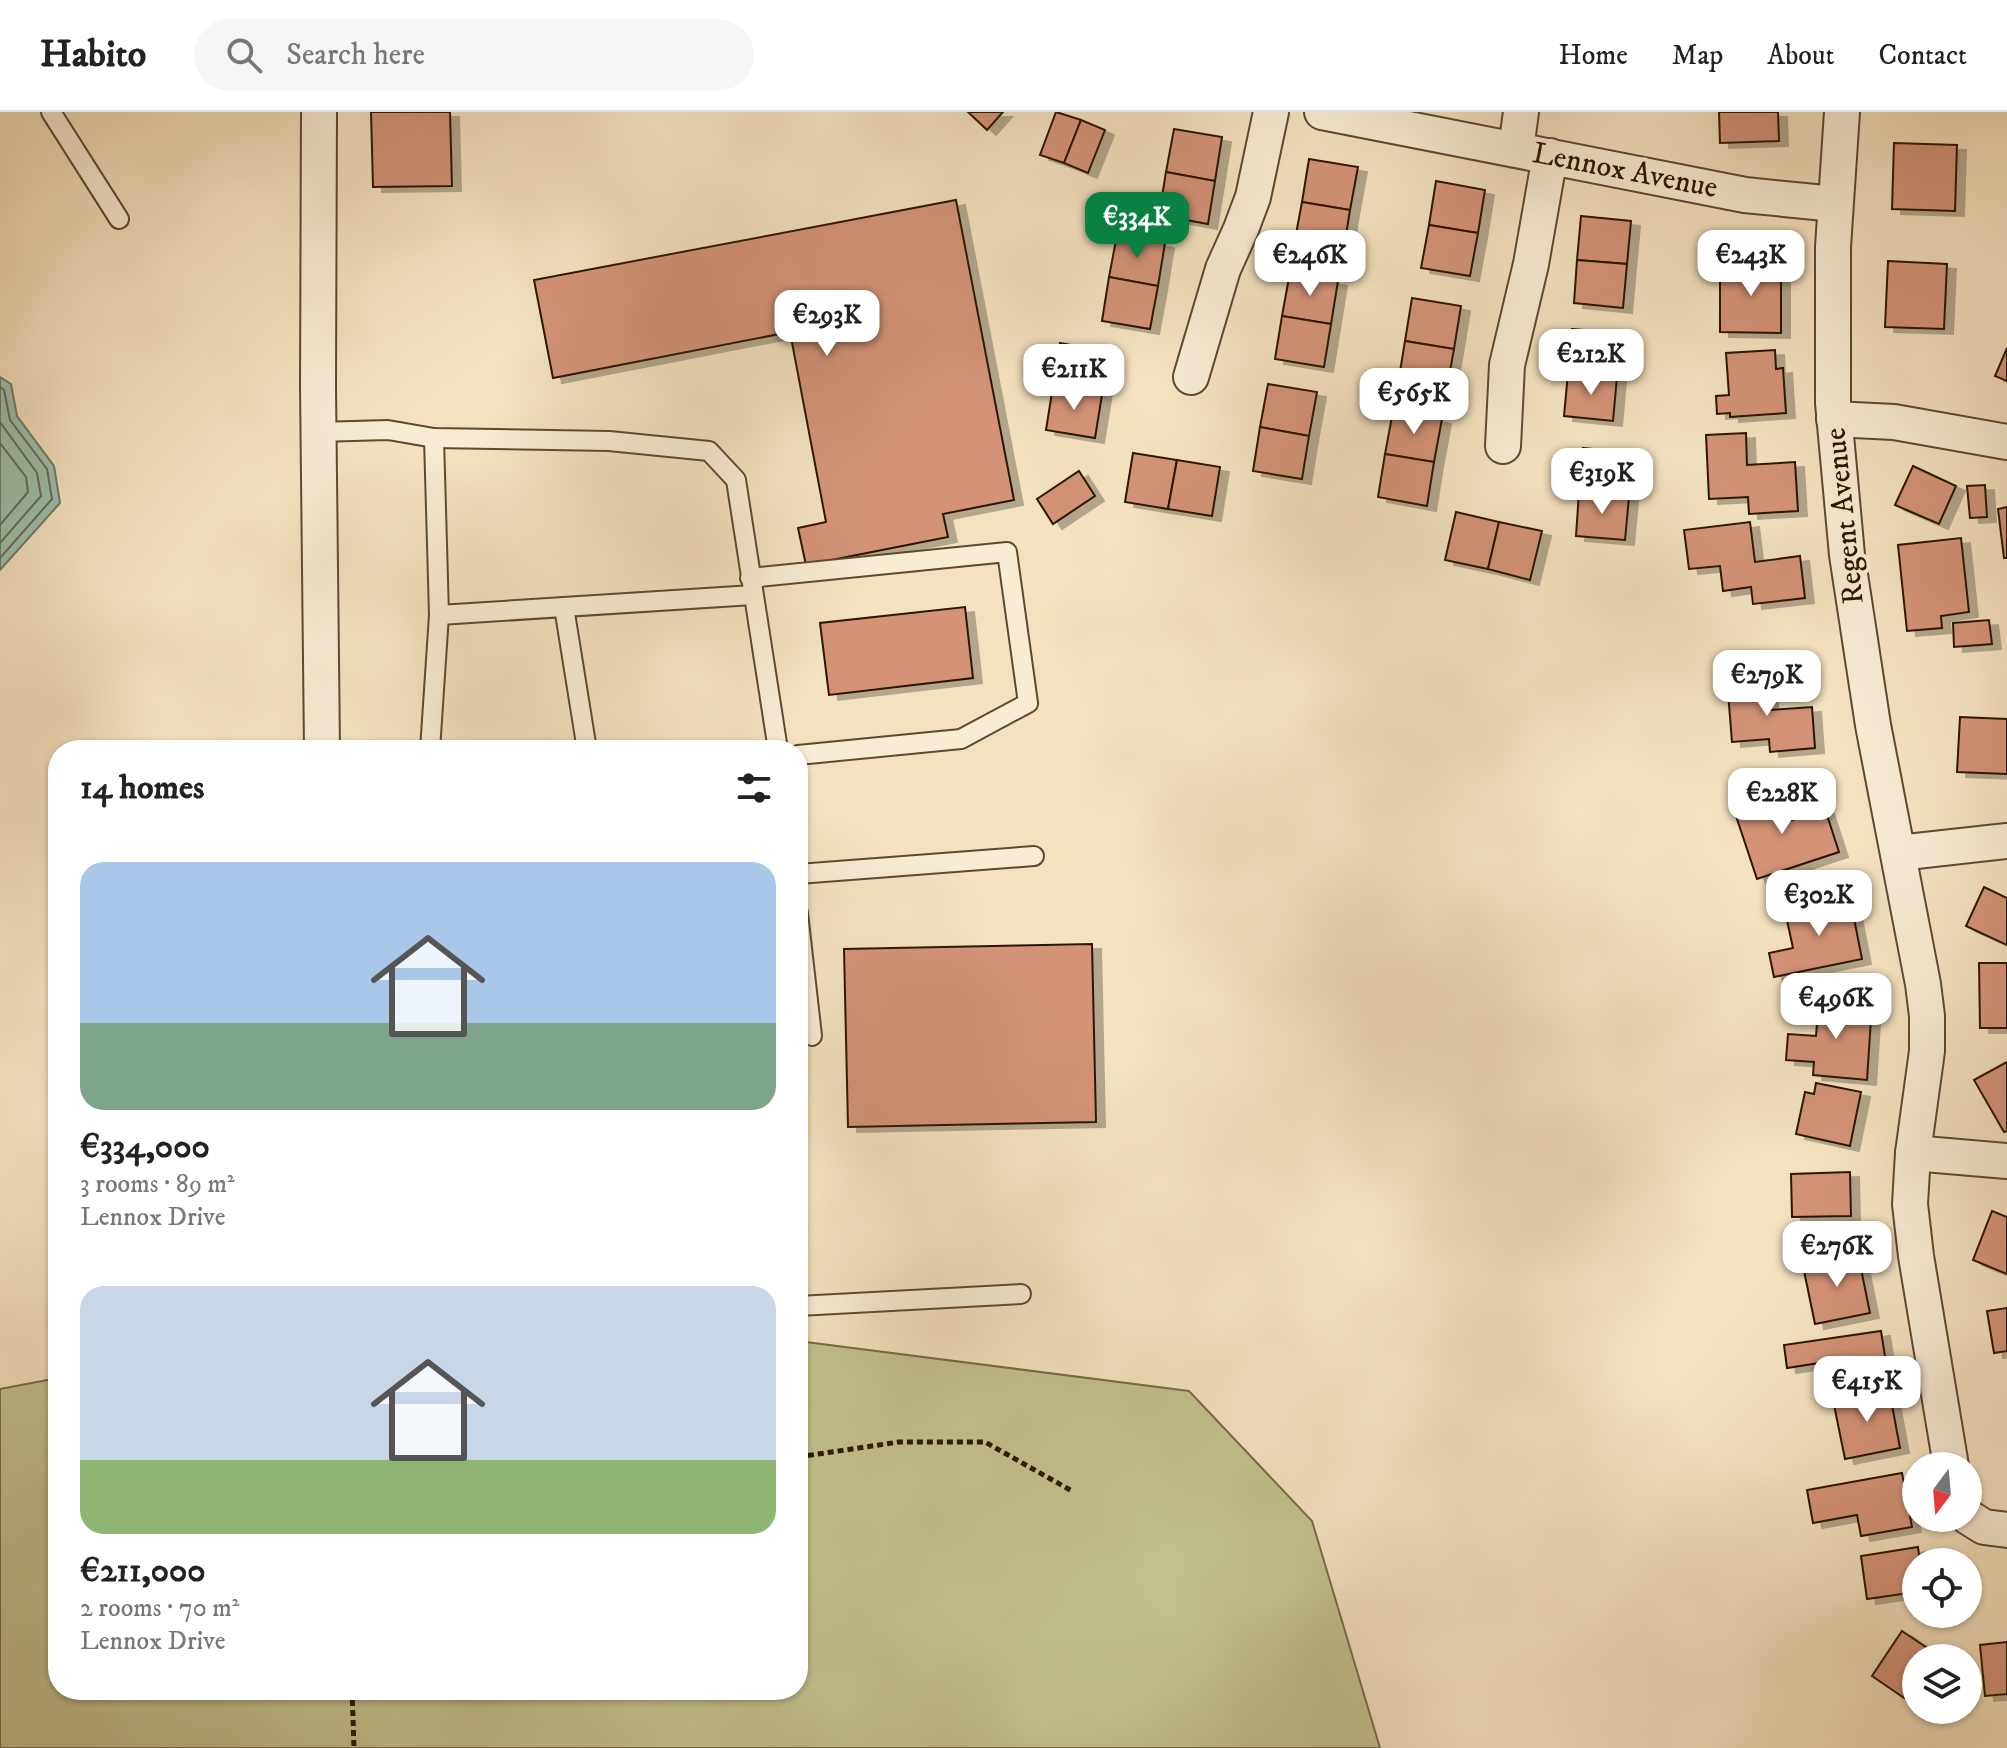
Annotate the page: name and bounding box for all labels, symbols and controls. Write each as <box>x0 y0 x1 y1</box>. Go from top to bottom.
search box <box>194 19 754 91</box>
text: Habito <box>40 31 146 79</box>
icon: search <box>222 33 266 77</box>
text: Search here <box>286 37 425 74</box>
text: Home <box>1559 38 1628 73</box>
text: Map <box>1672 38 1723 73</box>
text: About <box>1767 38 1834 73</box>
text: Contact <box>1878 38 1967 73</box>
street label: Lennox Avenue <box>1529 135 1721 207</box>
pin: €334K <box>1081 192 1193 260</box>
text: €334K <box>1103 201 1171 234</box>
pin: €246K <box>1254 230 1366 298</box>
pin: €243K <box>1695 230 1807 298</box>
text: €246K <box>1273 239 1347 272</box>
text: €243K <box>1716 239 1786 272</box>
pin: €293K <box>771 290 883 358</box>
text: €293K <box>793 299 861 332</box>
pin: €212K <box>1535 329 1647 397</box>
text: €212K <box>1557 338 1625 371</box>
pin: €211K <box>1018 344 1130 412</box>
text: €211K <box>1041 353 1107 386</box>
pin: €565K <box>1358 368 1470 436</box>
text: €565K <box>1378 377 1450 410</box>
street label: Regent Avenue <box>1817 426 1873 606</box>
pin: €319K <box>1546 448 1658 516</box>
text: €319K <box>1569 457 1635 490</box>
pin: €279K <box>1711 650 1823 718</box>
text: €279K <box>1731 659 1803 692</box>
icon: filters <box>732 766 776 810</box>
text: 14 homes <box>80 767 204 809</box>
pin: €228K <box>1726 768 1838 836</box>
text: €228K <box>1746 777 1818 810</box>
pin: €302K <box>1763 870 1875 938</box>
text: €302K <box>1784 879 1854 912</box>
icon: home <box>356 914 500 1058</box>
pin: €496K <box>1780 973 1892 1041</box>
text: €496K <box>1799 982 1873 1015</box>
text: €334,000 <box>80 1126 210 1168</box>
text: 3 rooms · 89 m² <box>80 1168 235 1201</box>
text: Lennox Drive <box>80 1201 225 1234</box>
pin: €276K <box>1781 1221 1893 1289</box>
text: €276K <box>1801 1230 1873 1263</box>
icon: home <box>356 1338 500 1482</box>
pin: €415K <box>1811 1356 1923 1424</box>
text: €415K <box>1832 1365 1902 1398</box>
north arrow <box>1902 1452 1982 1532</box>
map controls <box>1902 1452 1982 1724</box>
button: locate <box>1902 1548 1982 1628</box>
text: €211,000 <box>80 1550 206 1592</box>
text: 2 rooms · 70 m² <box>80 1592 239 1625</box>
text: Lennox Drive <box>80 1625 225 1658</box>
button: layers <box>1902 1644 1982 1724</box>

